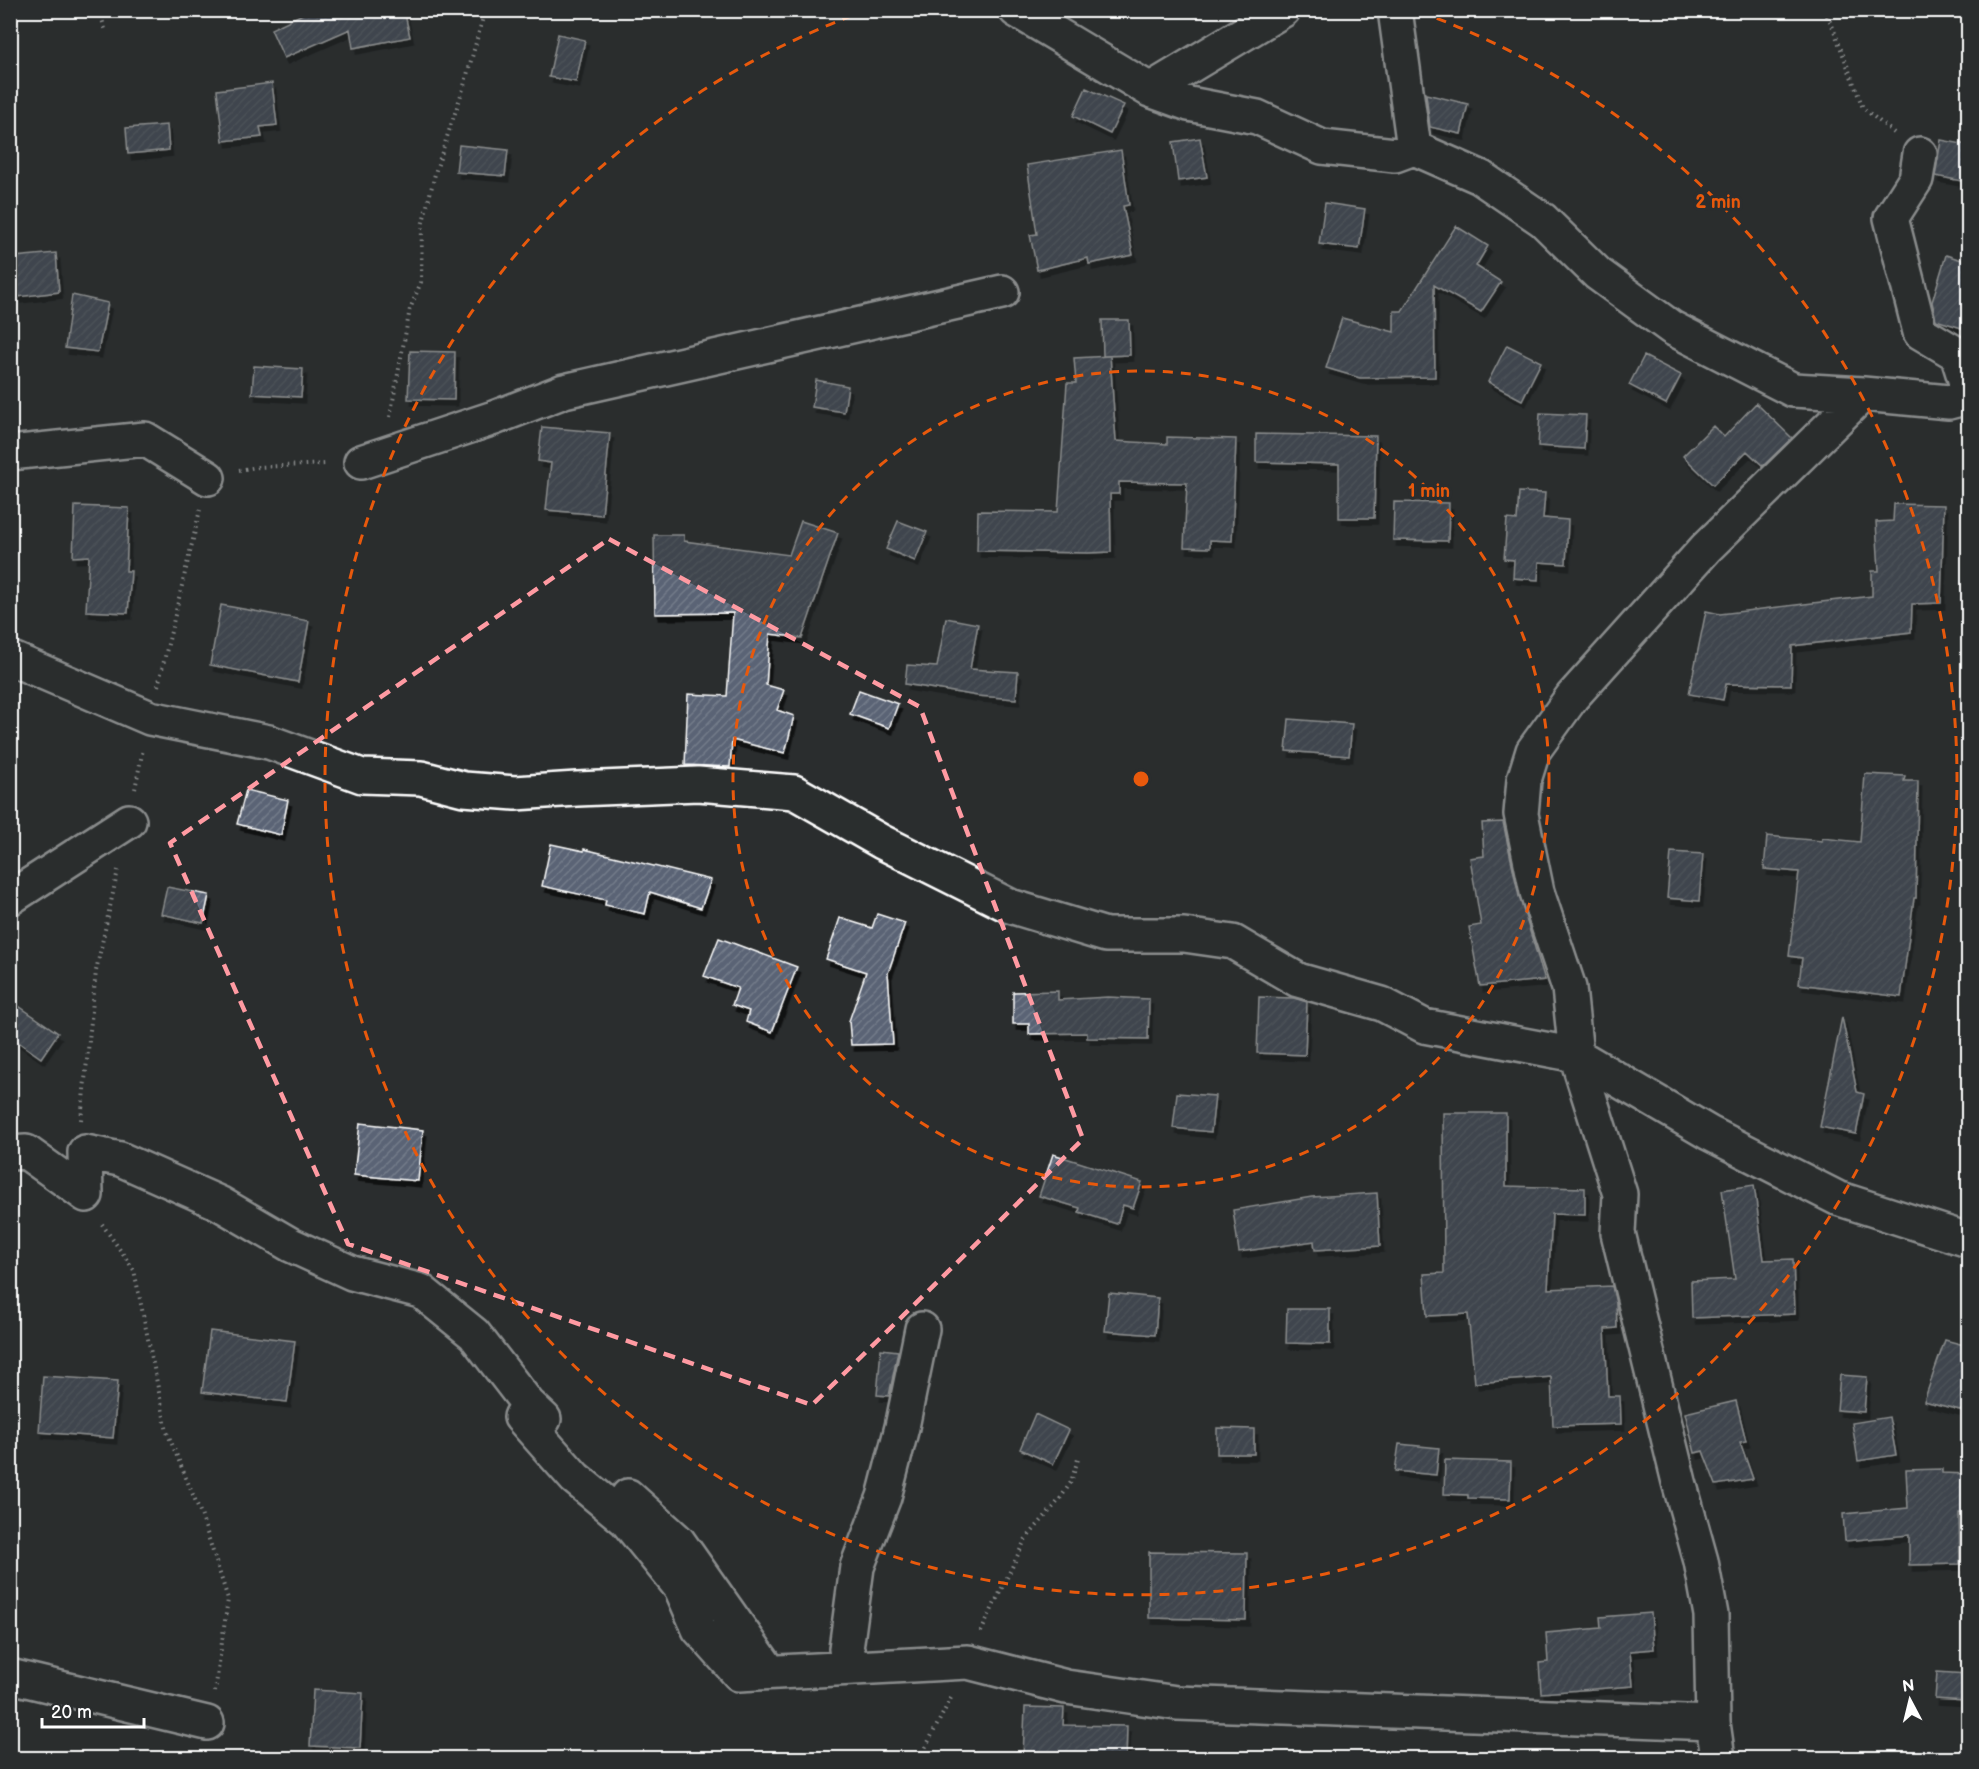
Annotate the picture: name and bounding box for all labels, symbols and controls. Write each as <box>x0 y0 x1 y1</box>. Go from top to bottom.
text: 2 min <box>1695 192 1741 213</box>
text: 1 min <box>1408 481 1450 502</box>
centre of rings <box>1131 769 1151 789</box>
north arrow <box>1880 1670 1940 1730</box>
text: N <box>1901 1676 1915 1697</box>
scale bar <box>42 1691 144 1729</box>
text: 20 m <box>51 1702 92 1723</box>

